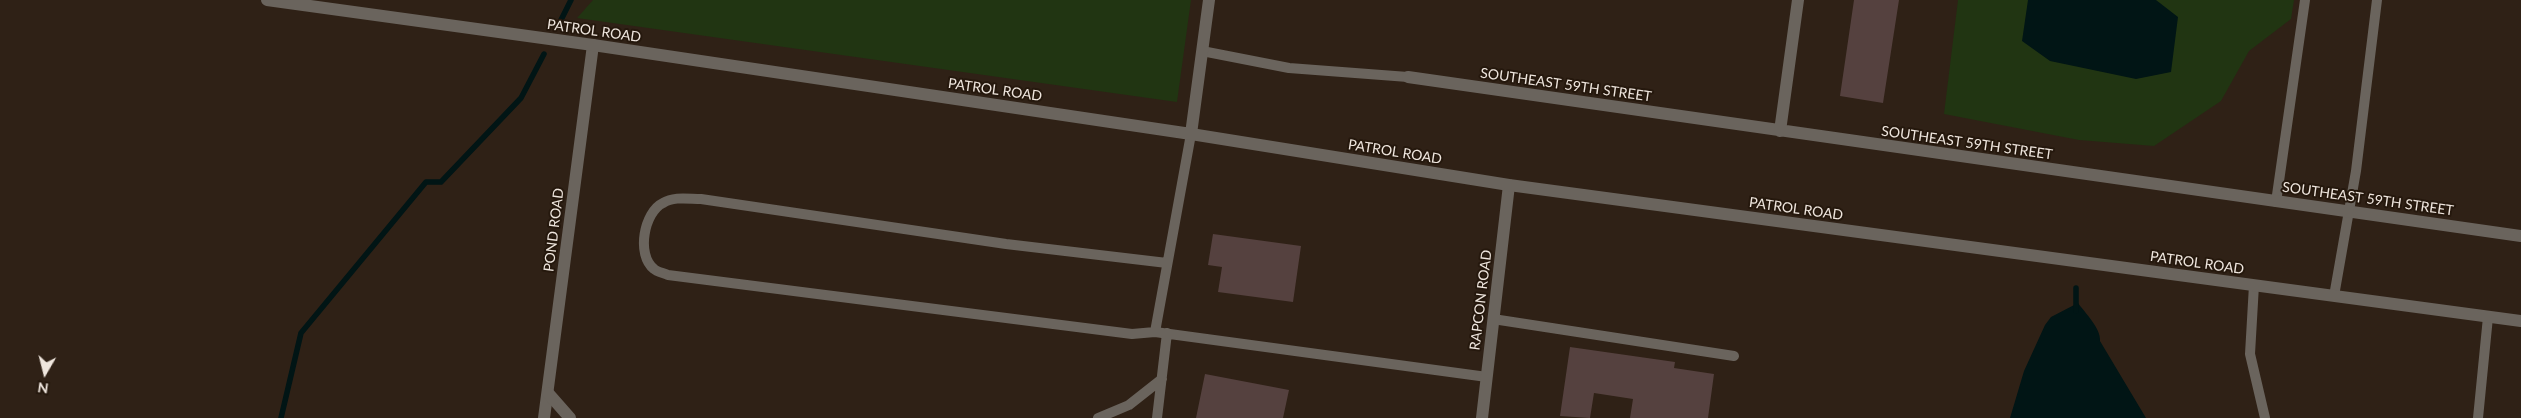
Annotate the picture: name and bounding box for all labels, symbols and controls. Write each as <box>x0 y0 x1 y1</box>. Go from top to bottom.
street label: PATROL ROAD <box>546 16 642 46</box>
street label: SOUTHEAST 59TH STREET <box>1479 65 1653 105</box>
street label: PATROL ROAD <box>947 75 1043 105</box>
street label: SOUTHEAST 59TH STREET <box>1880 123 2054 163</box>
street label: PATROL ROAD <box>1347 136 1443 168</box>
street label: SOUTHEAST 59TH STREET <box>2281 179 2455 219</box>
street label: POND ROAD <box>541 187 567 273</box>
street label: PATROL ROAD <box>1748 194 1844 224</box>
street label: PATROL ROAD <box>2149 248 2245 278</box>
street label: RAPCON ROAD <box>1467 249 1495 351</box>
north arrow <box>20 348 70 398</box>
text: N <box>36 379 49 398</box>

